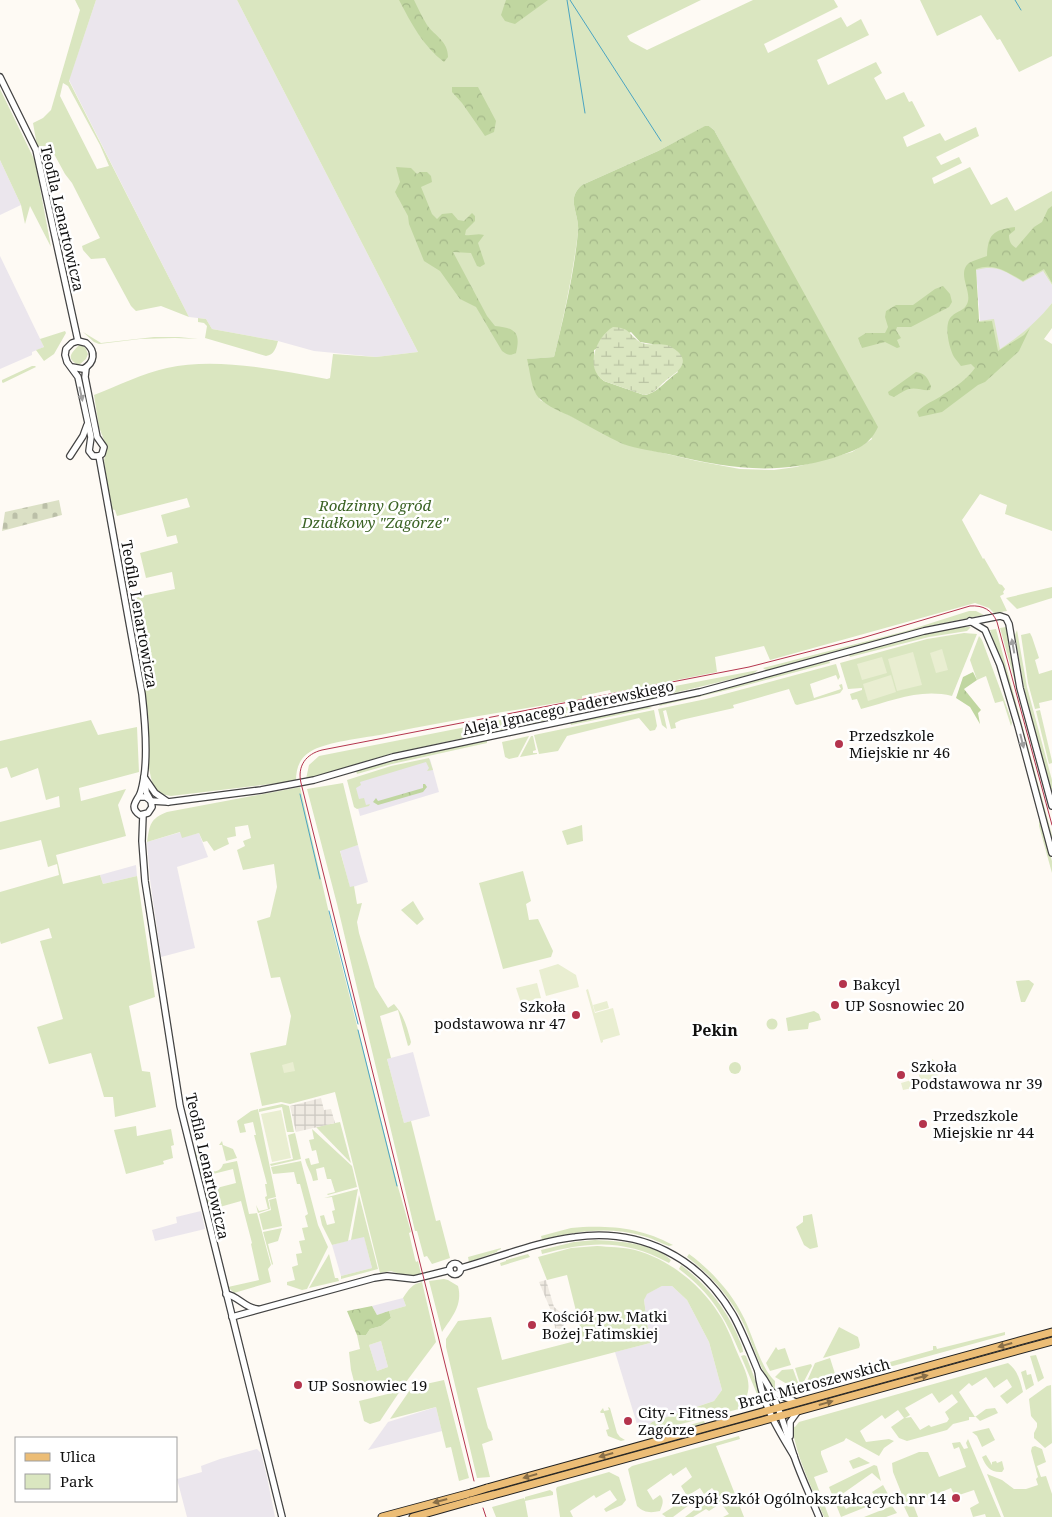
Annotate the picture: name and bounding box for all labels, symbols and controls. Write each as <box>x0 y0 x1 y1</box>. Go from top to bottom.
street label: Teofila Lenartowicza <box>36 143 90 293</box>
one-way arrow <box>78 386 86 402</box>
park label: Rodzinny Ogród Działkowy "Zagórze" <box>301 495 449 532</box>
street label: Teofila Lenartowicza <box>117 539 163 689</box>
one-way arrow <box>1008 637 1016 653</box>
street label: Aleja Ignacego Paderewskiego <box>460 675 676 739</box>
place label: Przedszkole Miejskie nr 46 <box>849 725 950 762</box>
one-way arrow <box>1018 733 1026 748</box>
marker: Przedszkole Miejskie nr 46 <box>833 738 845 750</box>
place label: Bakcyl <box>853 974 901 994</box>
marker: Bakcyl <box>837 978 849 990</box>
place label: UP Sosnowiec 20 <box>845 995 964 1015</box>
place label: Szkoła podstawowa nr 47 <box>434 996 566 1033</box>
marker: UP Sosnowiec 20 <box>829 999 841 1011</box>
marker: Szkoła podstawowa nr 47 <box>570 1009 582 1021</box>
district label: Pekin <box>692 1019 738 1041</box>
place label: Szkoła Podstawowa nr 39 <box>911 1056 1043 1093</box>
marker: Szkoła Podstawowa nr 39 <box>895 1069 907 1081</box>
street label: Teofila Lenartowicza <box>181 1091 235 1241</box>
place label: Przedszkole Miejskie nr 44 <box>933 1105 1035 1142</box>
marker: Przedszkole Miejskie nr 44 <box>917 1118 929 1130</box>
place label: Kościół pw. Matki Bożej Fatimskiej <box>542 1306 668 1343</box>
marker: Kościół pw. Matki Bożej Fatimskiej <box>526 1319 538 1331</box>
one-way arrow <box>997 1341 1013 1349</box>
street label: Braci Mieroszewskich <box>736 1353 893 1413</box>
one-way arrow <box>913 1373 928 1381</box>
place label: UP Sosnowiec 19 <box>308 1375 427 1395</box>
marker: UP Sosnowiec 19 <box>292 1379 304 1391</box>
one-way arrow <box>818 1399 834 1407</box>
place label: City - Fitness Zagórze <box>638 1402 729 1439</box>
marker: City - Fitness Zagórze <box>622 1415 634 1427</box>
legend <box>15 1437 178 1502</box>
text: Ulica <box>60 1446 96 1466</box>
one-way arrow <box>598 1451 613 1459</box>
text: Park <box>60 1471 94 1491</box>
one-way arrow <box>522 1472 537 1480</box>
place label: Zespół Szkół Ogólnokształcących nr 14 <box>671 1488 947 1508</box>
marker: Zespół Szkół Ogólnokształcących nr 14 <box>950 1492 962 1504</box>
one-way arrow <box>432 1497 448 1505</box>

